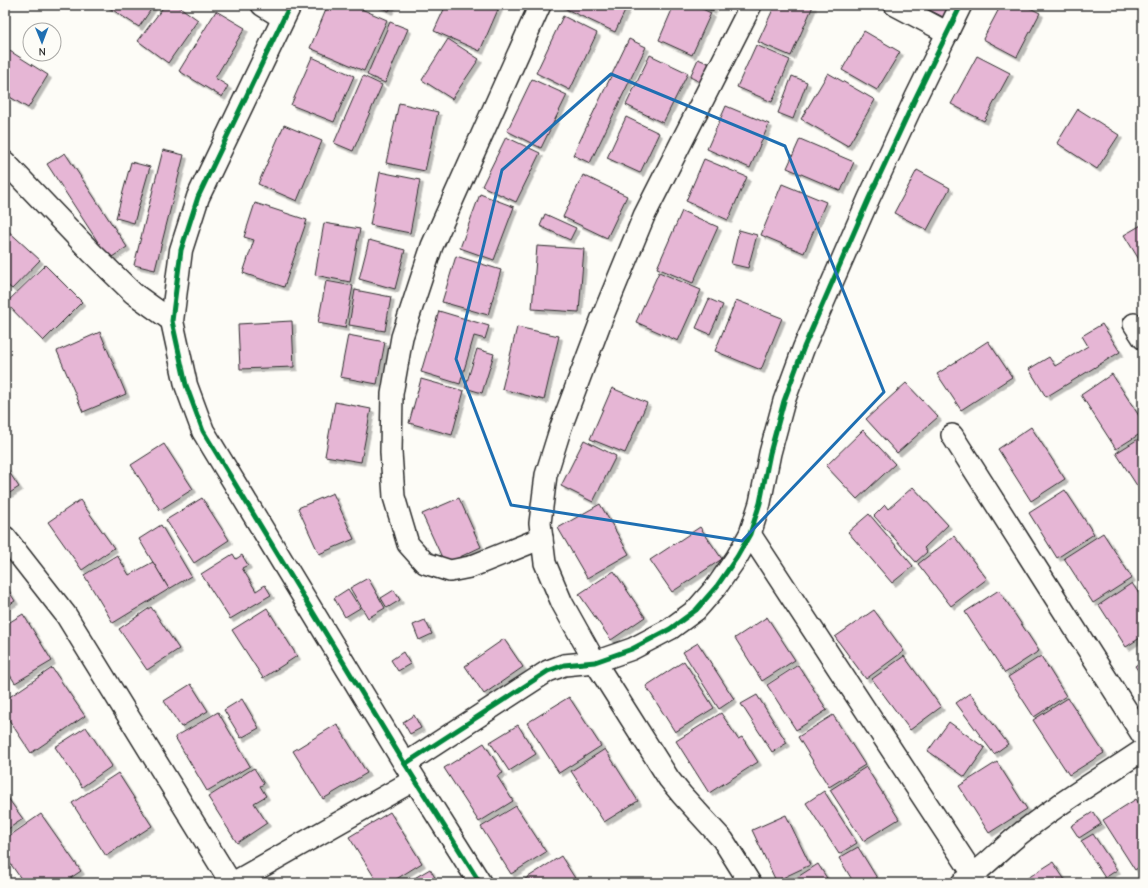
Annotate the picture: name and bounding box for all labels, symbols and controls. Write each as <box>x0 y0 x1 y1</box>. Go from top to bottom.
north arrow <box>22 22 62 62</box>
text: N <box>38 45 46 58</box>

